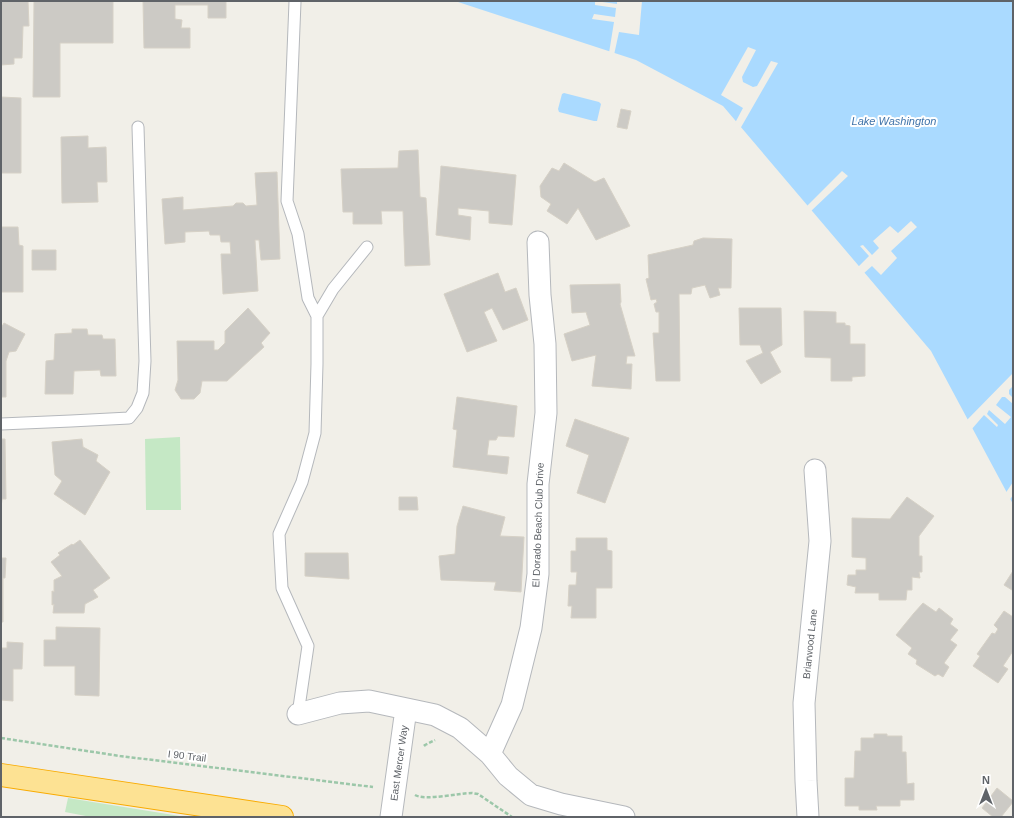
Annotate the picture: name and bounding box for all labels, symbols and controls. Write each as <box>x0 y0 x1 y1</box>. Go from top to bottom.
water label: Lake Washington <box>852 115 936 127</box>
street label: El Dorado Beach Club Drive <box>530 462 546 588</box>
street label: Briarwood Lane <box>801 608 819 679</box>
street label: East Mercer Way <box>388 724 410 802</box>
street label: I 90 Trail <box>167 748 207 764</box>
north arrow <box>966 770 1006 810</box>
text: N <box>982 774 990 786</box>

